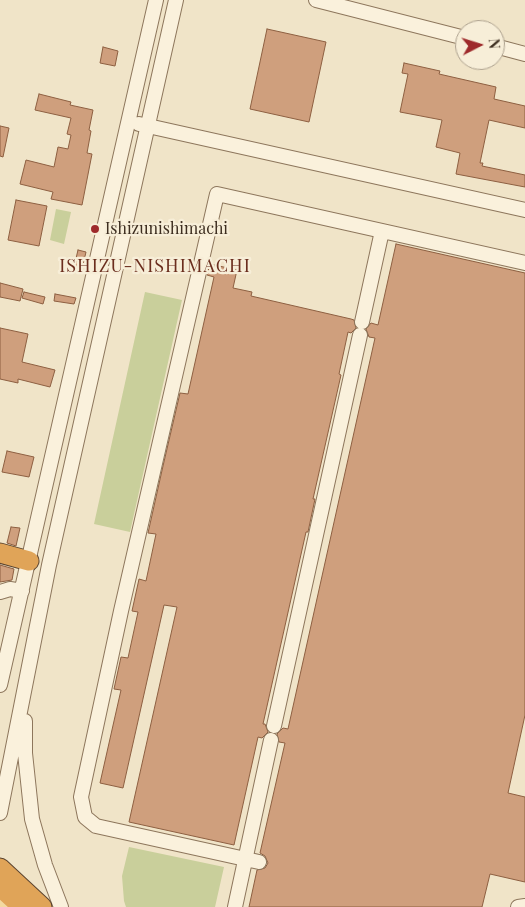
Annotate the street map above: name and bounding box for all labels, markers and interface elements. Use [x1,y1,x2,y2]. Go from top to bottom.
north arrow [455,20,505,70]
text: N [485,38,504,50]
place label: Ishizunishimachi [105,219,228,239]
marker: Ishizunishimachi [89,223,101,235]
district label: ISHIZU-NISHIMACHI [57,255,253,277]

